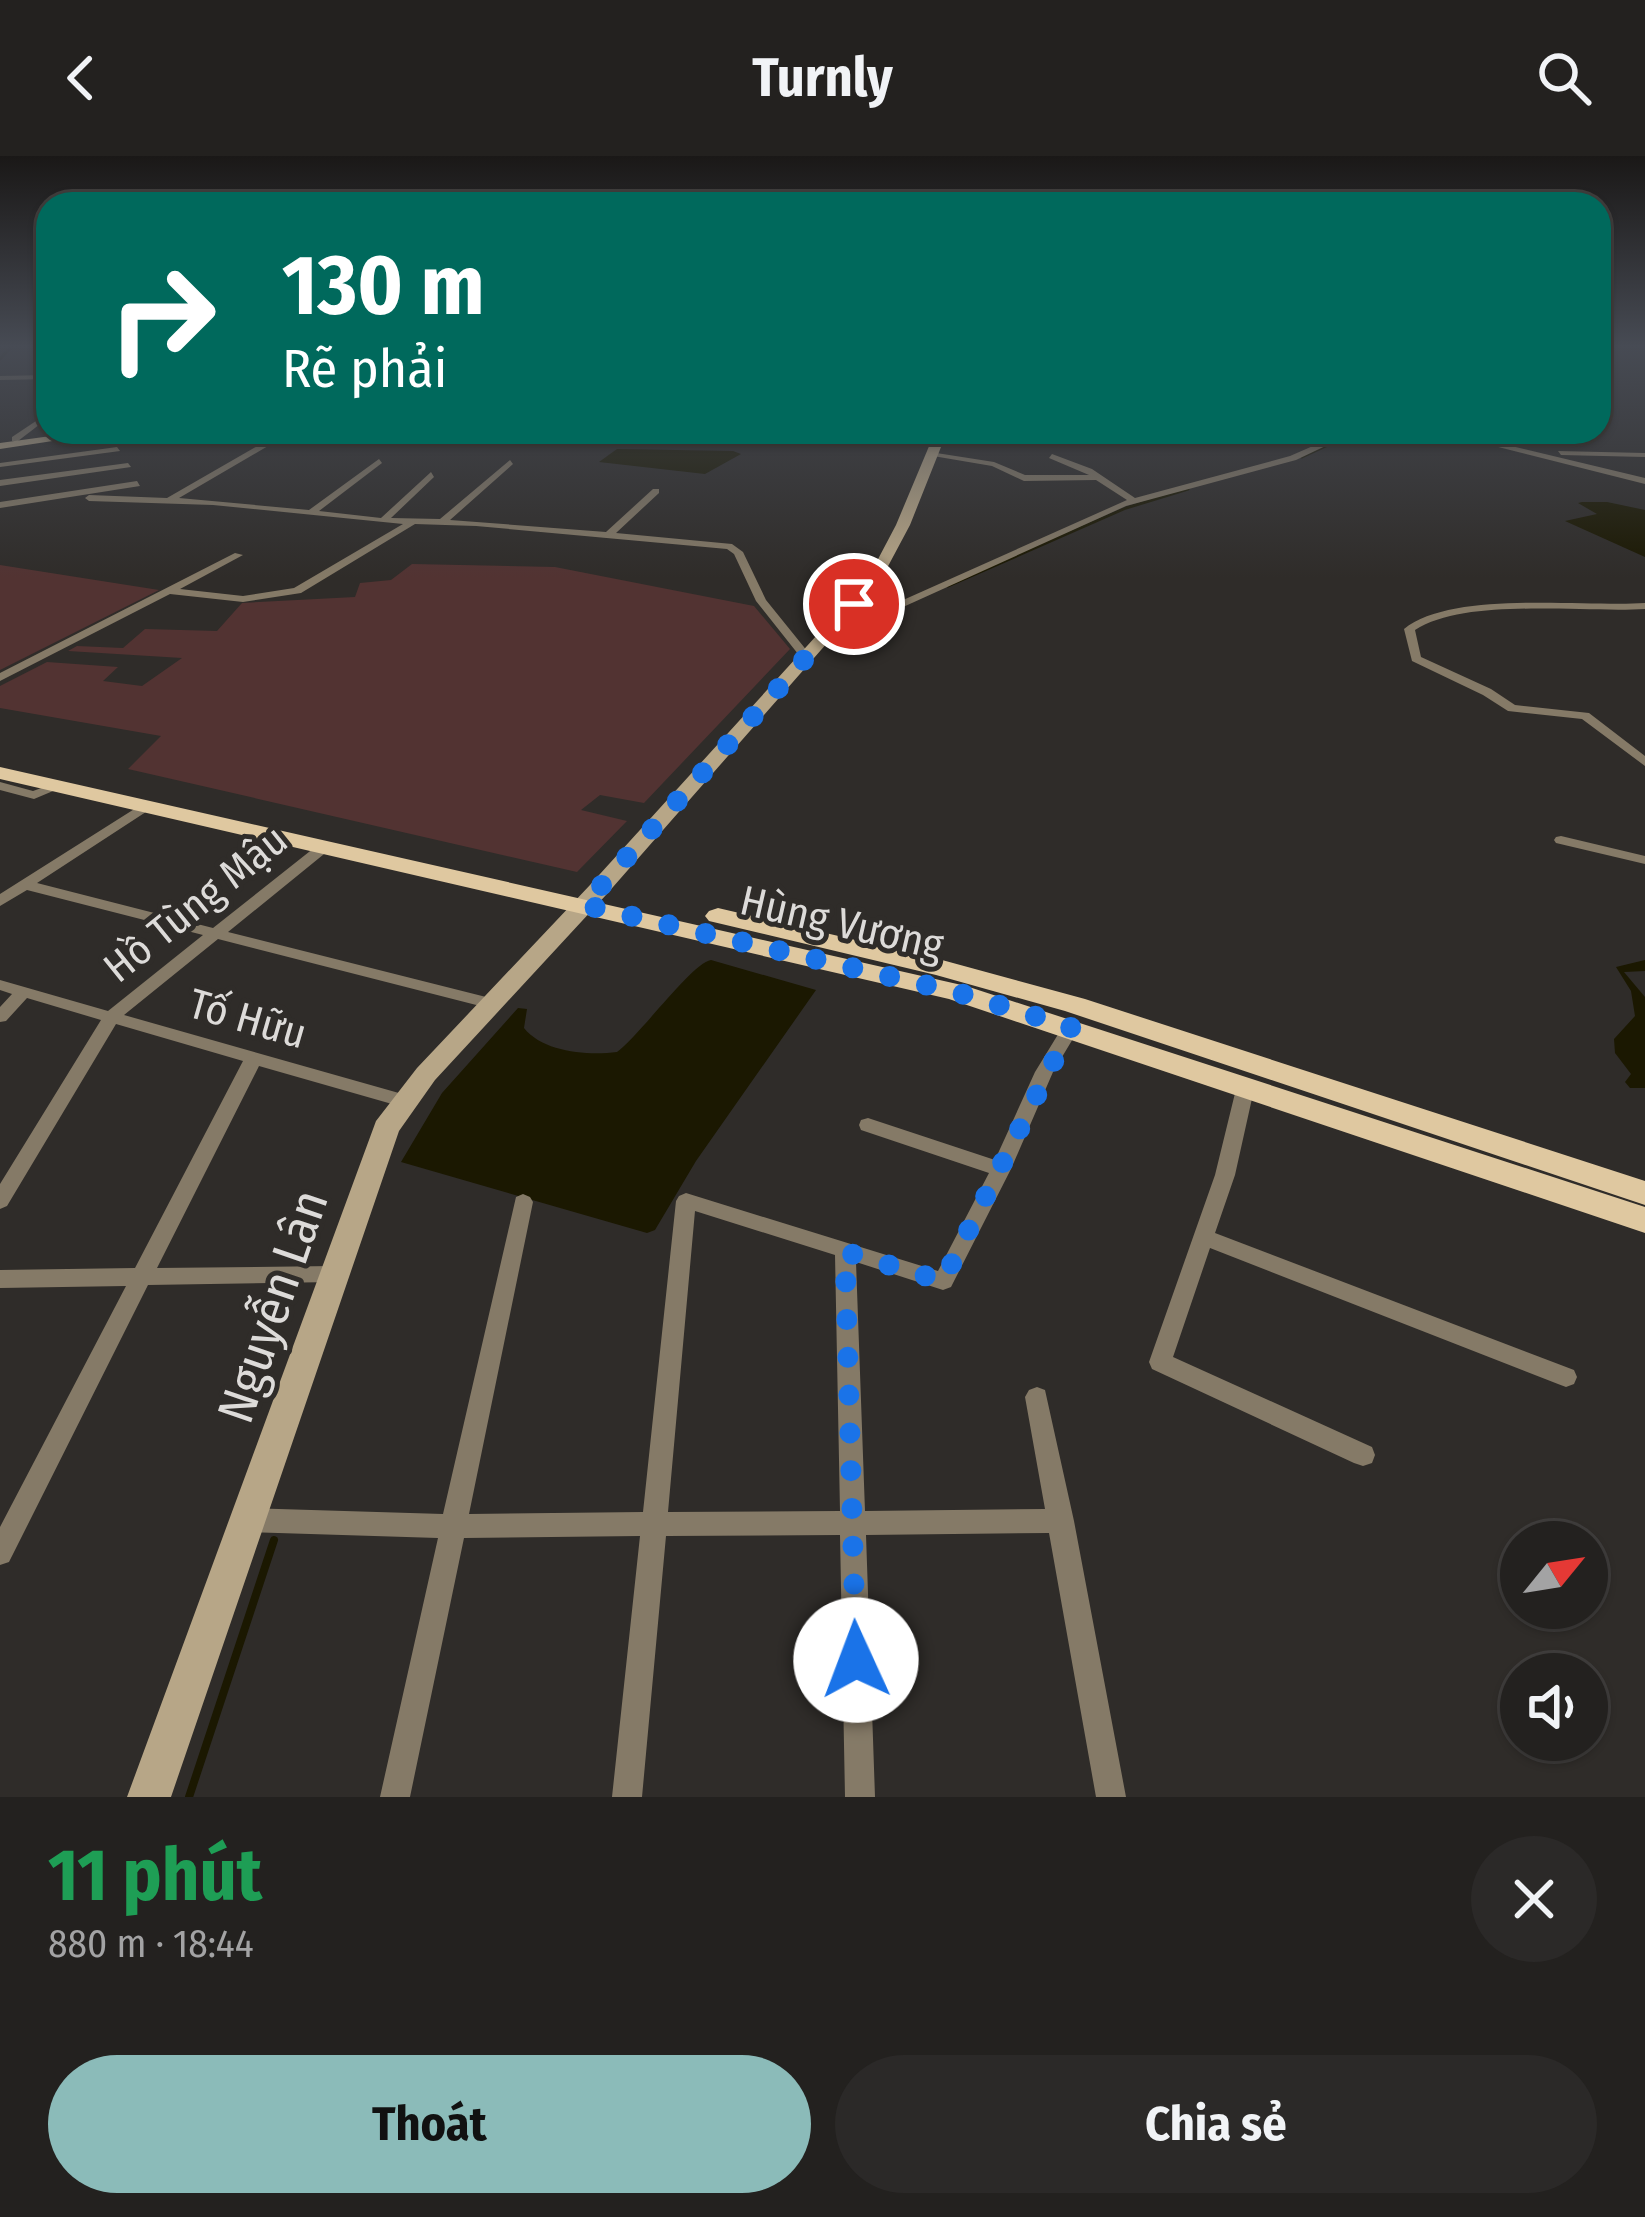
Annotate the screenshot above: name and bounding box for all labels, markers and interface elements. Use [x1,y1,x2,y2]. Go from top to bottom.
icon: back [48,45,114,111]
icon: search [1531,45,1597,111]
text: Turnly [752,46,893,110]
text: 130 m [282,235,485,336]
icon: right [84,240,240,396]
text: Rẽ phải [282,337,447,401]
pin [803,553,905,655]
icon: arrive [821,571,887,637]
street label: Hồ Tùng Mậu [94,815,297,993]
street label: Hùng Vương [735,875,948,971]
street label: Tố Hữu [183,978,312,1059]
street label: Nguyễn Lân [204,1182,342,1431]
north arrow [1500,1521,1608,1629]
map controls [1500,1521,1608,1761]
position arrow [793,1597,919,1723]
button: sound [1500,1653,1608,1761]
text: 11 phút [48,1833,262,1919]
button: close [1471,1836,1597,1962]
text: 880 m · 18:44 [48,1921,254,1967]
button: Thoát [48,2055,811,2193]
button: Chia sẻ [835,2055,1597,2193]

